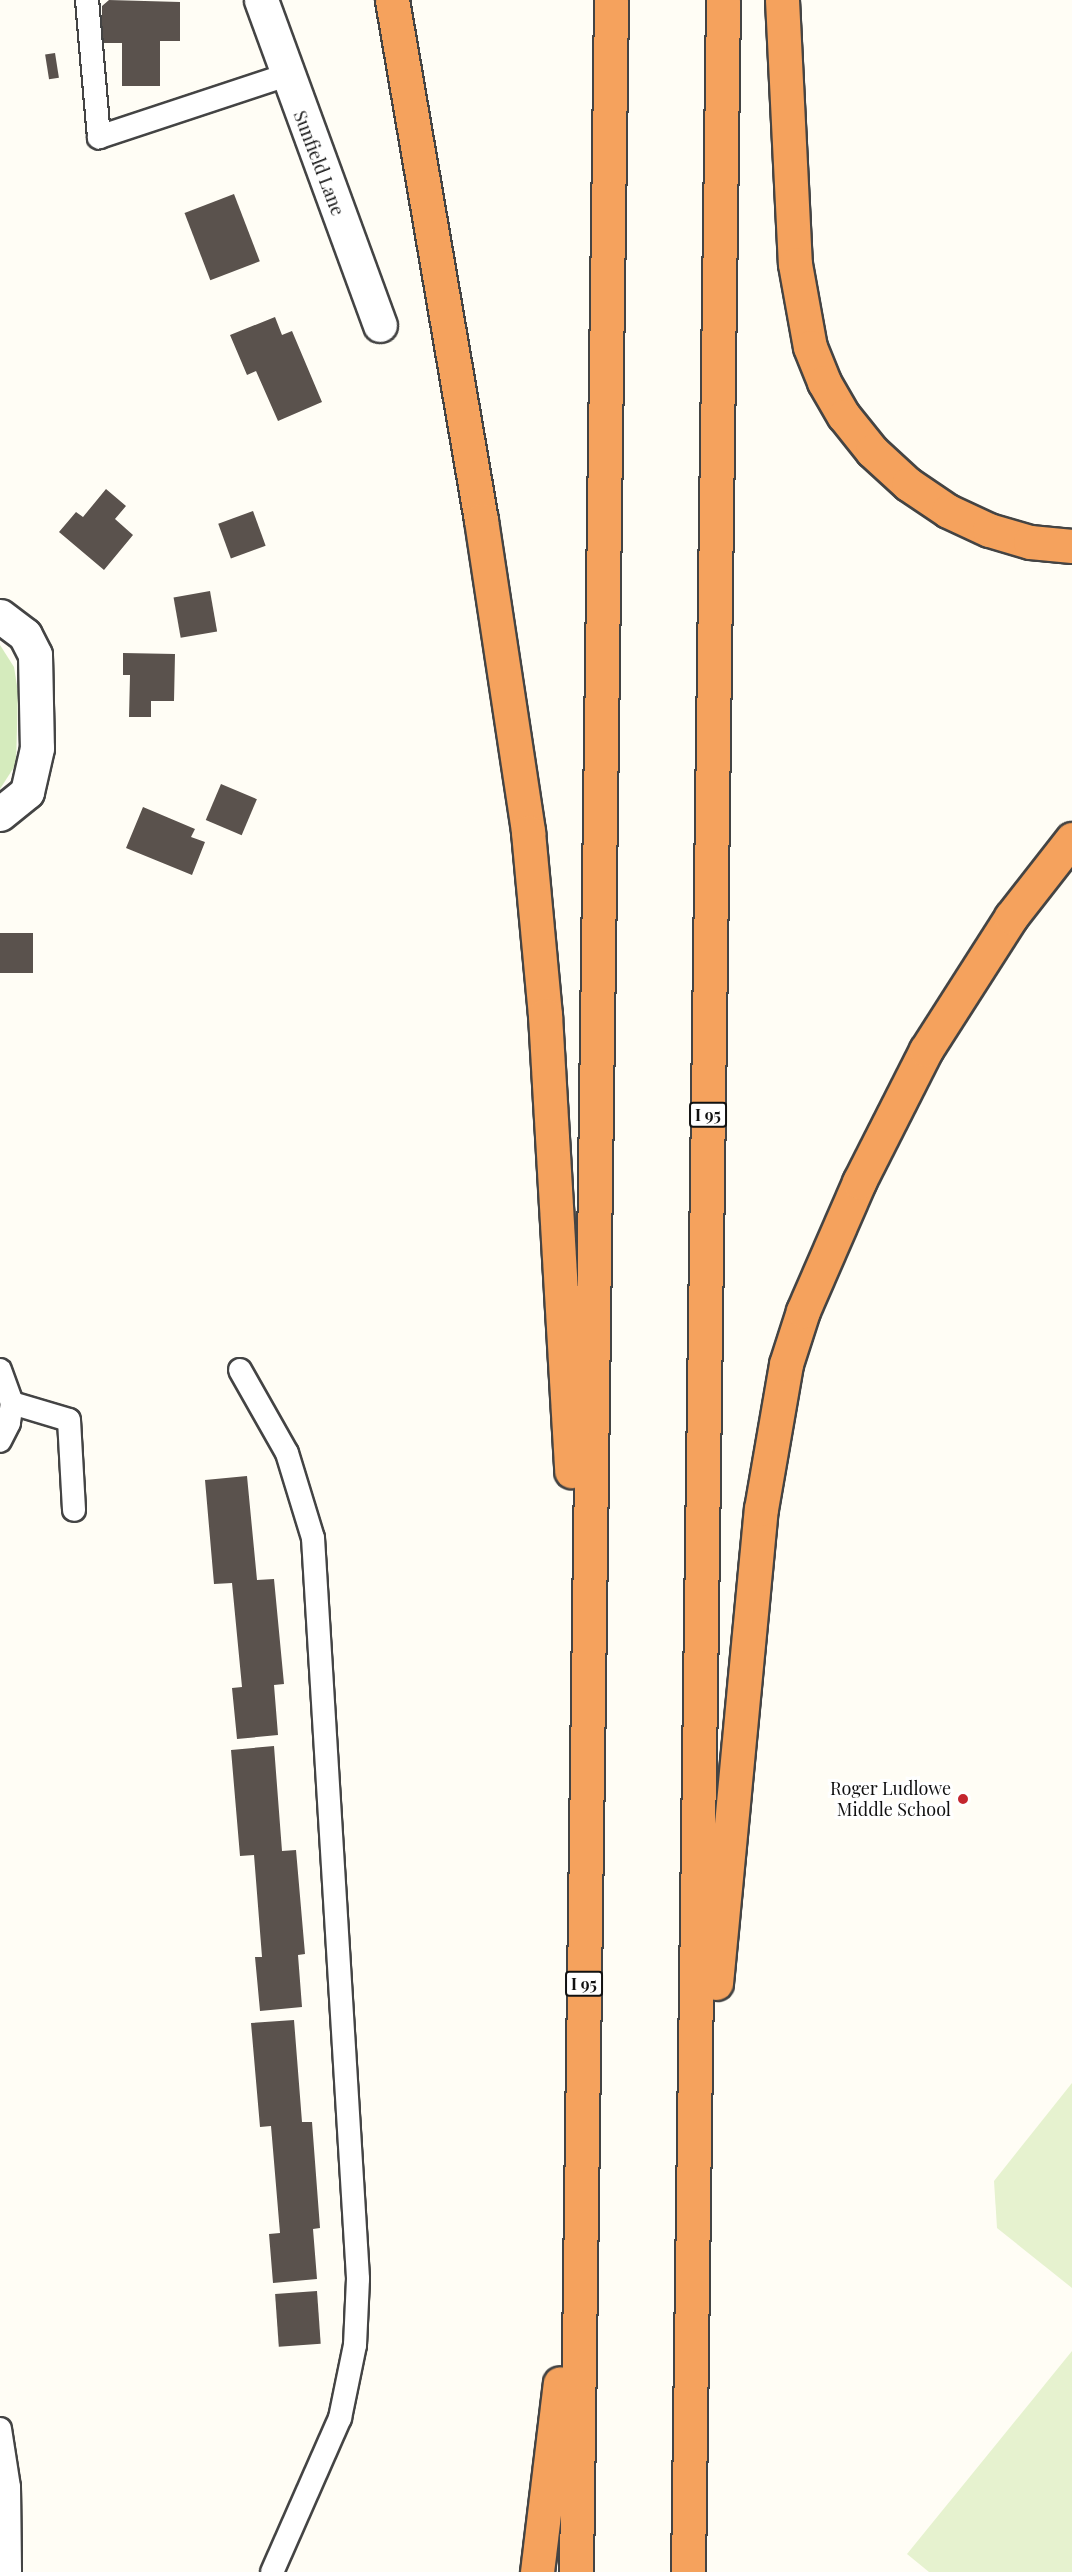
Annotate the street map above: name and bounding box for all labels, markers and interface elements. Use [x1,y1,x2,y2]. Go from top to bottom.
street label: Sunfield Lane [289,108,349,218]
road number: I 95 [688,1102,728,1128]
place label: Roger Ludlowe Middle School [830,1778,951,1820]
marker: Roger Ludlowe Middle School [956,1792,970,1806]
road number: I 95 [564,1971,604,1997]

